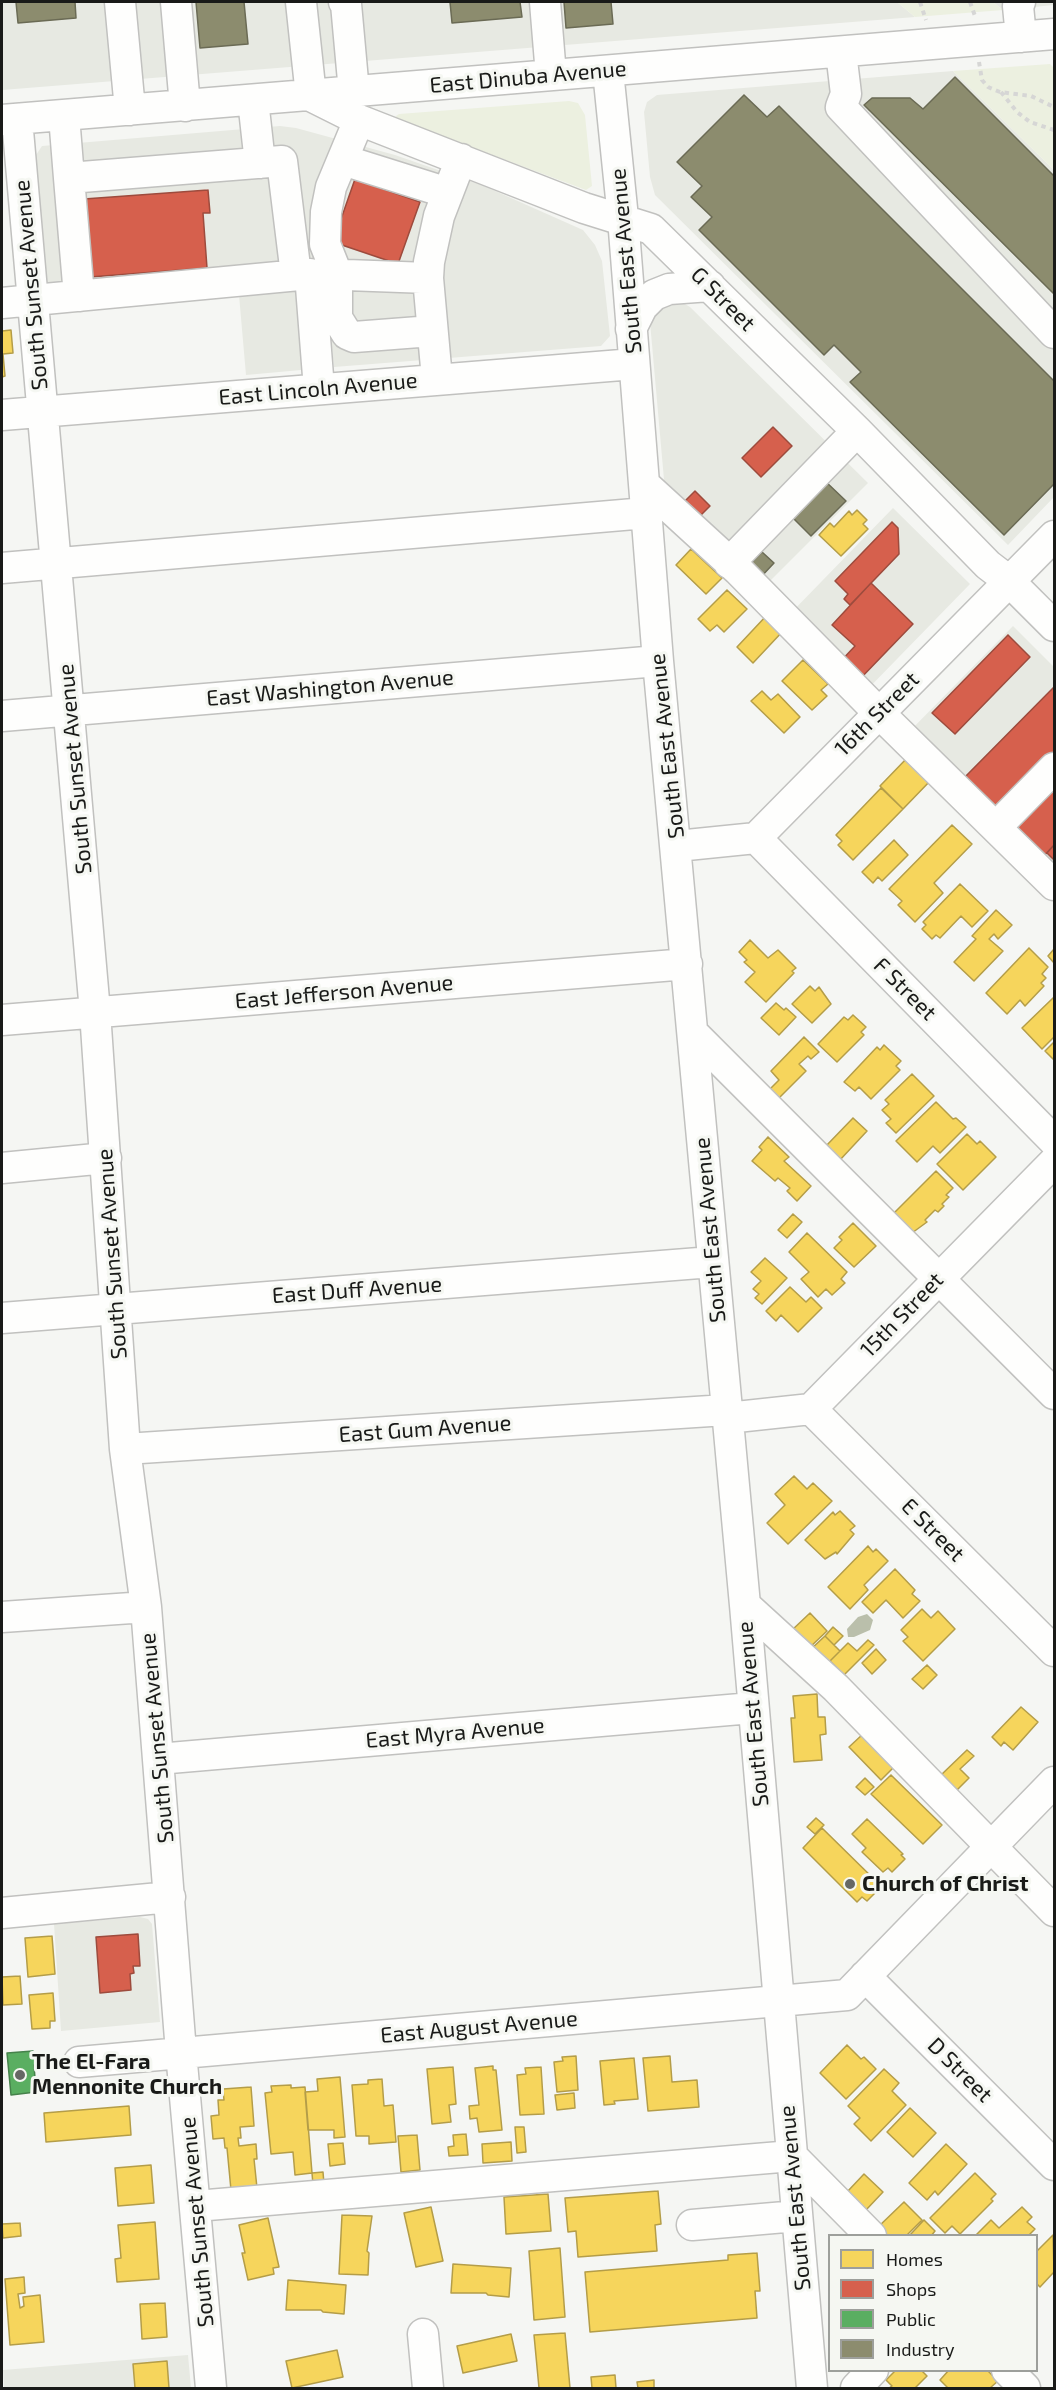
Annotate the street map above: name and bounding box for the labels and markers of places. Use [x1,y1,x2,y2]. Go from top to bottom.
place label: Church of Christ [862,1871,1028,1897]
marker: Church of Christ [843,1877,857,1891]
place label: The El-Fara Mennonite Church [32,2049,222,2100]
marker: The El-Fara Mennonite Church [13,2068,27,2082]

